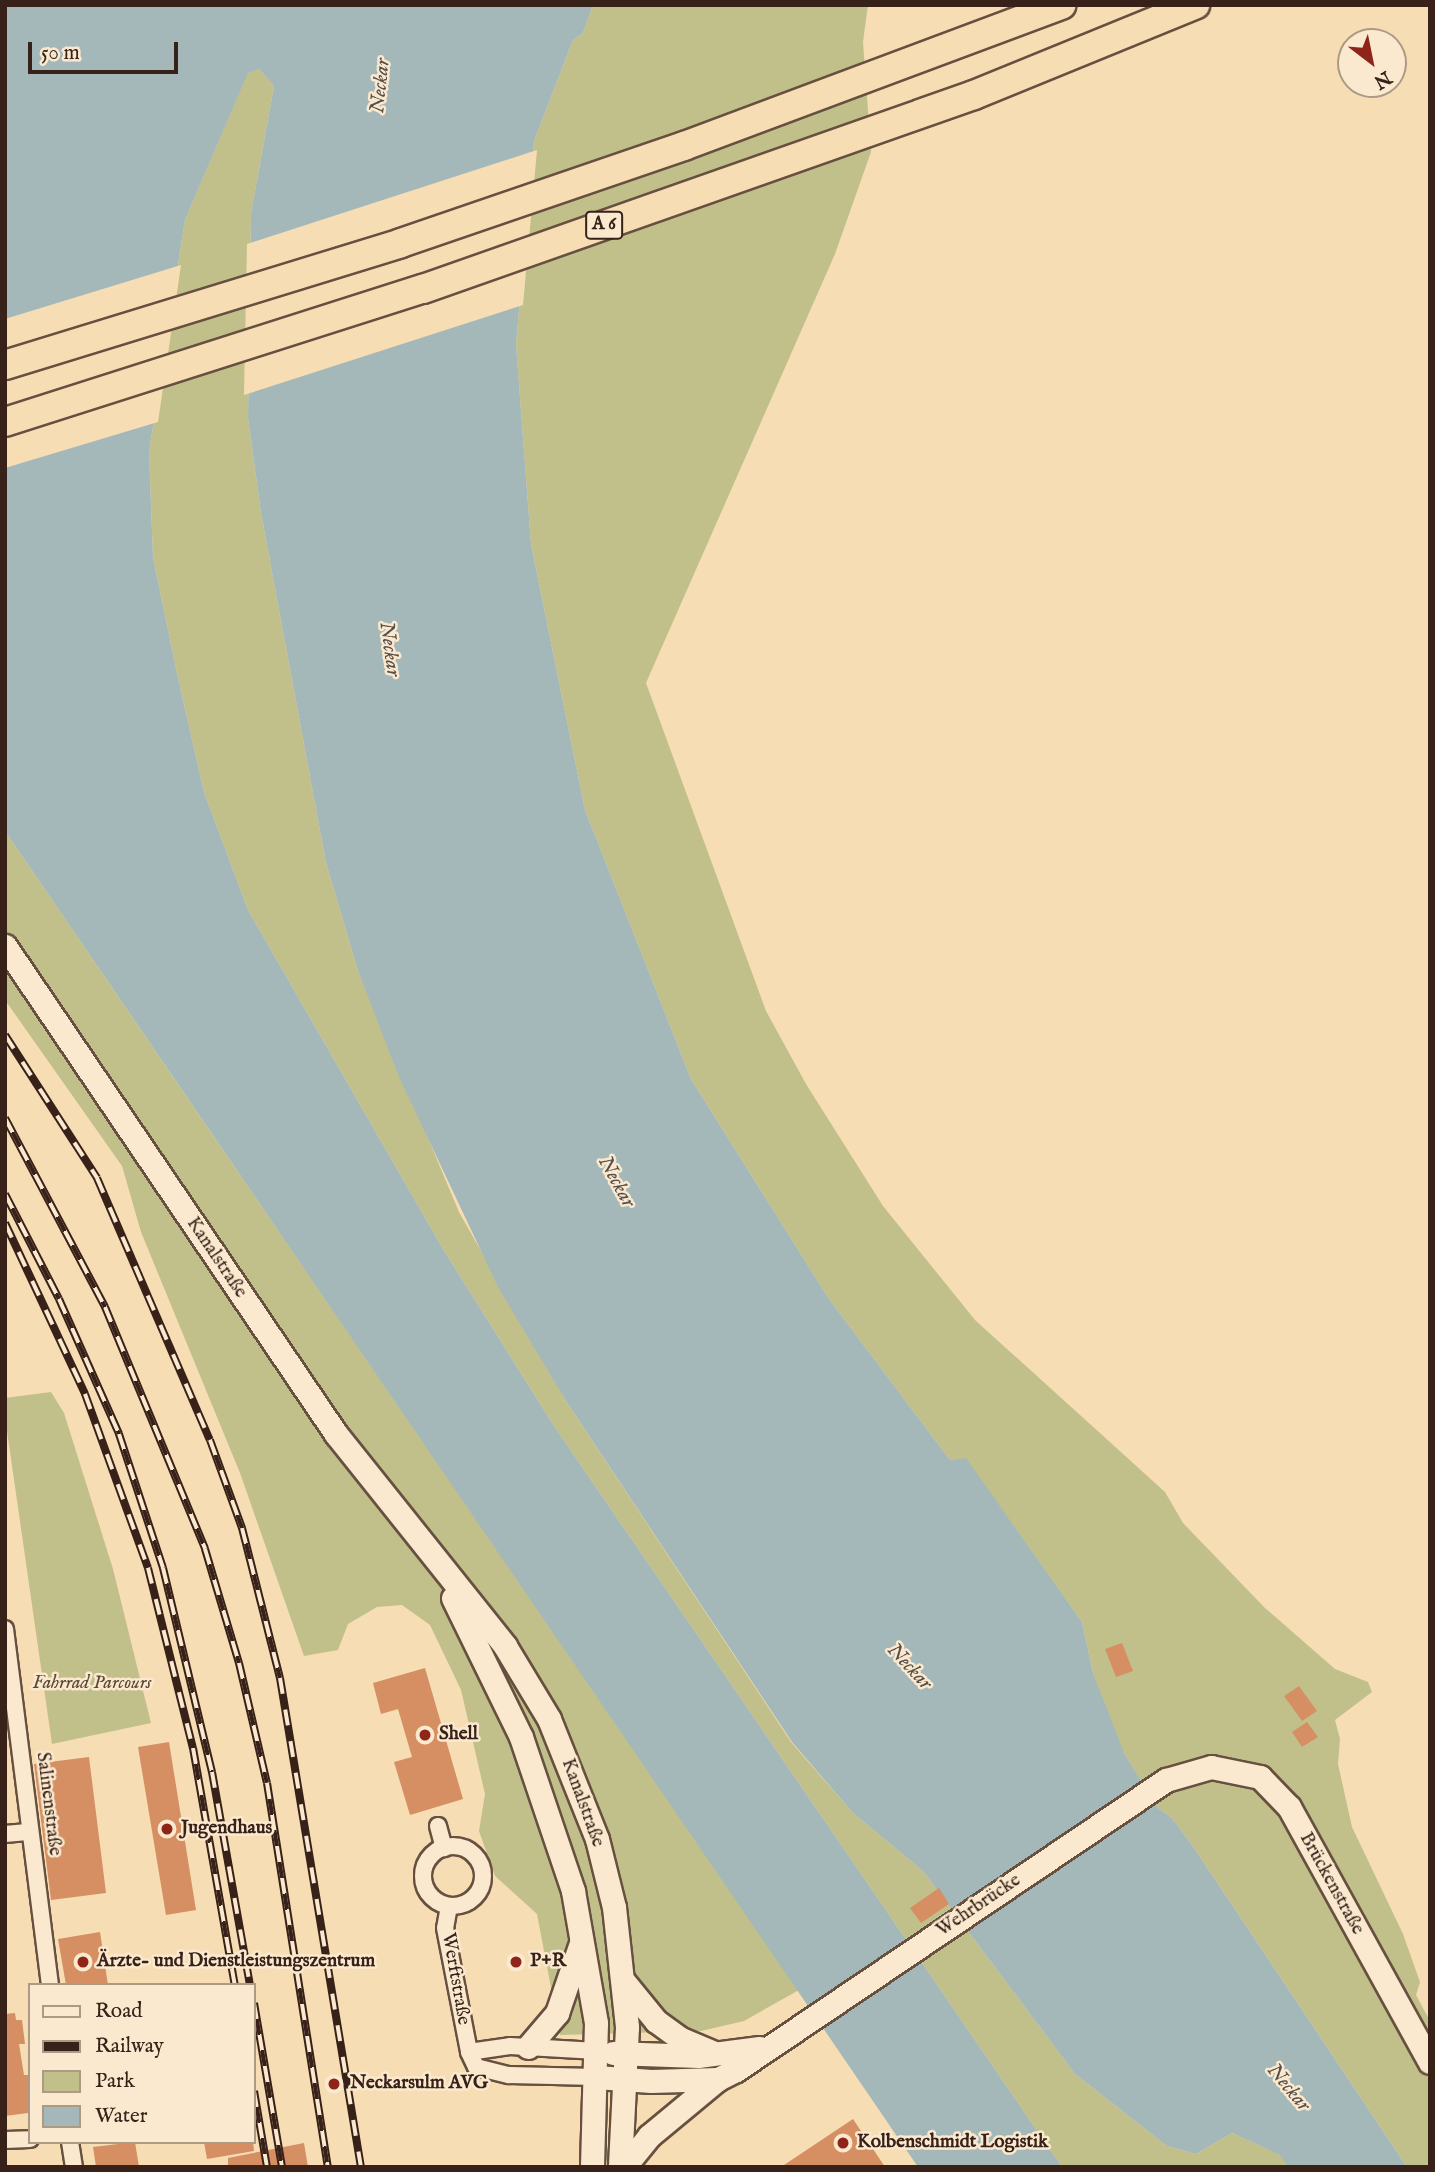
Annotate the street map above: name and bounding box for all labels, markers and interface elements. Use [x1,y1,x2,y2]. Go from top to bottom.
scale bar [32,28,182,72]
north arrow [1337,28,1407,98]
text: 50 m [41,40,80,67]
water label: Neckar [366,57,396,115]
text: N [1369,65,1395,94]
road number: A 6 [585,210,623,240]
water label: Neckar [373,620,405,678]
water label: Neckar [592,1152,640,1212]
street label: Kanalstraße [181,1213,251,1303]
water label: Neckar [881,1638,937,1696]
park label: Fahrrad Parcours [32,1673,152,1695]
place label: Shell [439,1724,478,1746]
marker: Shell [417,1727,433,1743]
street label: Salinenstraße [30,1751,66,1857]
street label: Kanalstraße [555,1756,609,1850]
place label: Jugendhaus [181,1818,272,1840]
marker: Jugendhaus [159,1821,175,1837]
street label: Brückenstraße [1294,1829,1368,1939]
street label: Wehrbrücke [932,1869,1026,1943]
street label: Werftstraße [436,1931,474,2027]
place label: Ärzte- und Dienstleistungszentrum [97,1951,375,1973]
place label: P+R [530,1951,566,1973]
marker: Ärzte- und Dienstleistungszentrum [75,1954,91,1970]
marker: P+R [508,1954,524,1970]
legend [28,1983,256,2144]
text: Road [95,1998,142,2025]
text: Railway [95,2033,164,2060]
water label: Neckar [1261,2059,1315,2117]
text: Park [95,2068,135,2095]
place label: Neckarsulm AVG [350,2073,488,2095]
marker: Neckarsulm AVG [324,2074,344,2094]
text: Water [95,2103,147,2130]
place label: Kolbenschmidt Logistik [857,2132,1048,2154]
marker: Kolbenschmidt Logistik [835,2135,851,2151]

